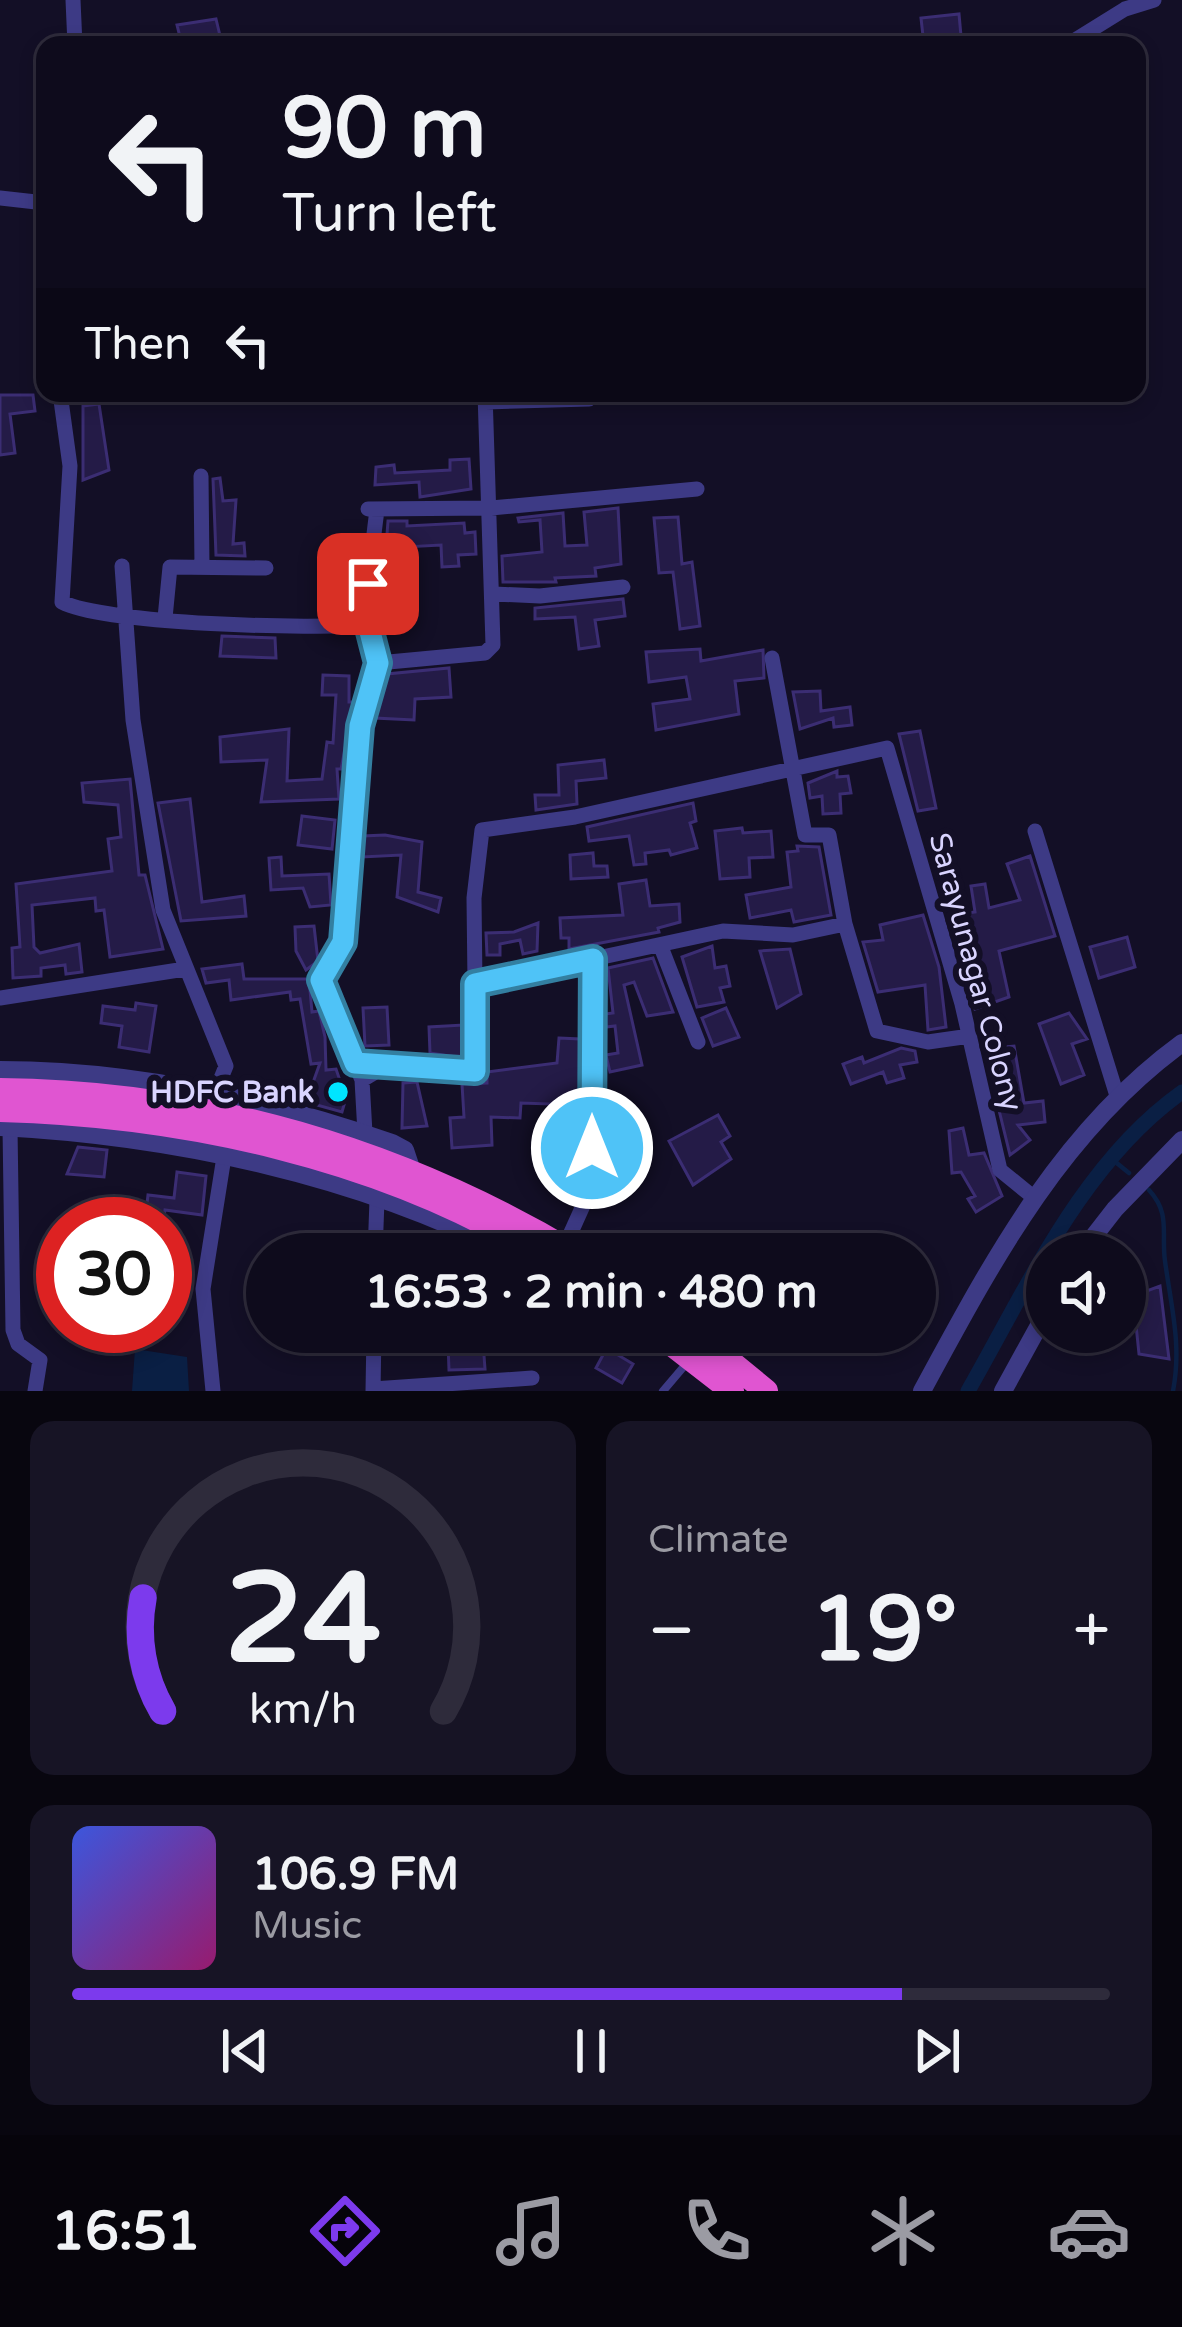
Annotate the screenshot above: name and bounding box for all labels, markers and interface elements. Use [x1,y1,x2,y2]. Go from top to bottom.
text: 90 m [282,79,486,180]
icon: left [84,84,240,240]
text: Turn left [282,181,497,246]
icon: left [215,312,281,378]
text: Then [84,318,191,372]
pin [317,533,419,635]
icon: arrive [335,551,401,617]
street label: Sarayunagar Colony [921,829,1030,1115]
place label: HDFC Bank [150,1074,314,1111]
marker: HDFC Bank [325,1079,351,1105]
position arrow [529,1085,655,1211]
speed limit sign: 30 [36,1197,192,1353]
map controls [1026,1233,1146,1353]
button: sound [1026,1233,1146,1353]
text: 16:53 · 2 min · 480 m [365,1266,817,1320]
text: Climate [648,1516,788,1563]
text: 24 [225,1545,381,1696]
text: 19° [810,1576,957,1685]
text: − [648,1591,695,1671]
text: + [1073,1591,1110,1671]
text: km/h [249,1684,357,1735]
text: 106.9 FM [252,1848,459,1902]
text: Music [252,1902,362,1949]
icon: previous [212,2018,278,2084]
icon: pause [558,2018,624,2084]
icon: next [904,2018,970,2084]
icon: directions [303,2189,387,2273]
icon: music [489,2189,573,2273]
icon: phone [675,2189,759,2273]
icon: climate [861,2189,945,2273]
icon: car [1047,2189,1131,2273]
text: 16:51 [51,2199,201,2264]

